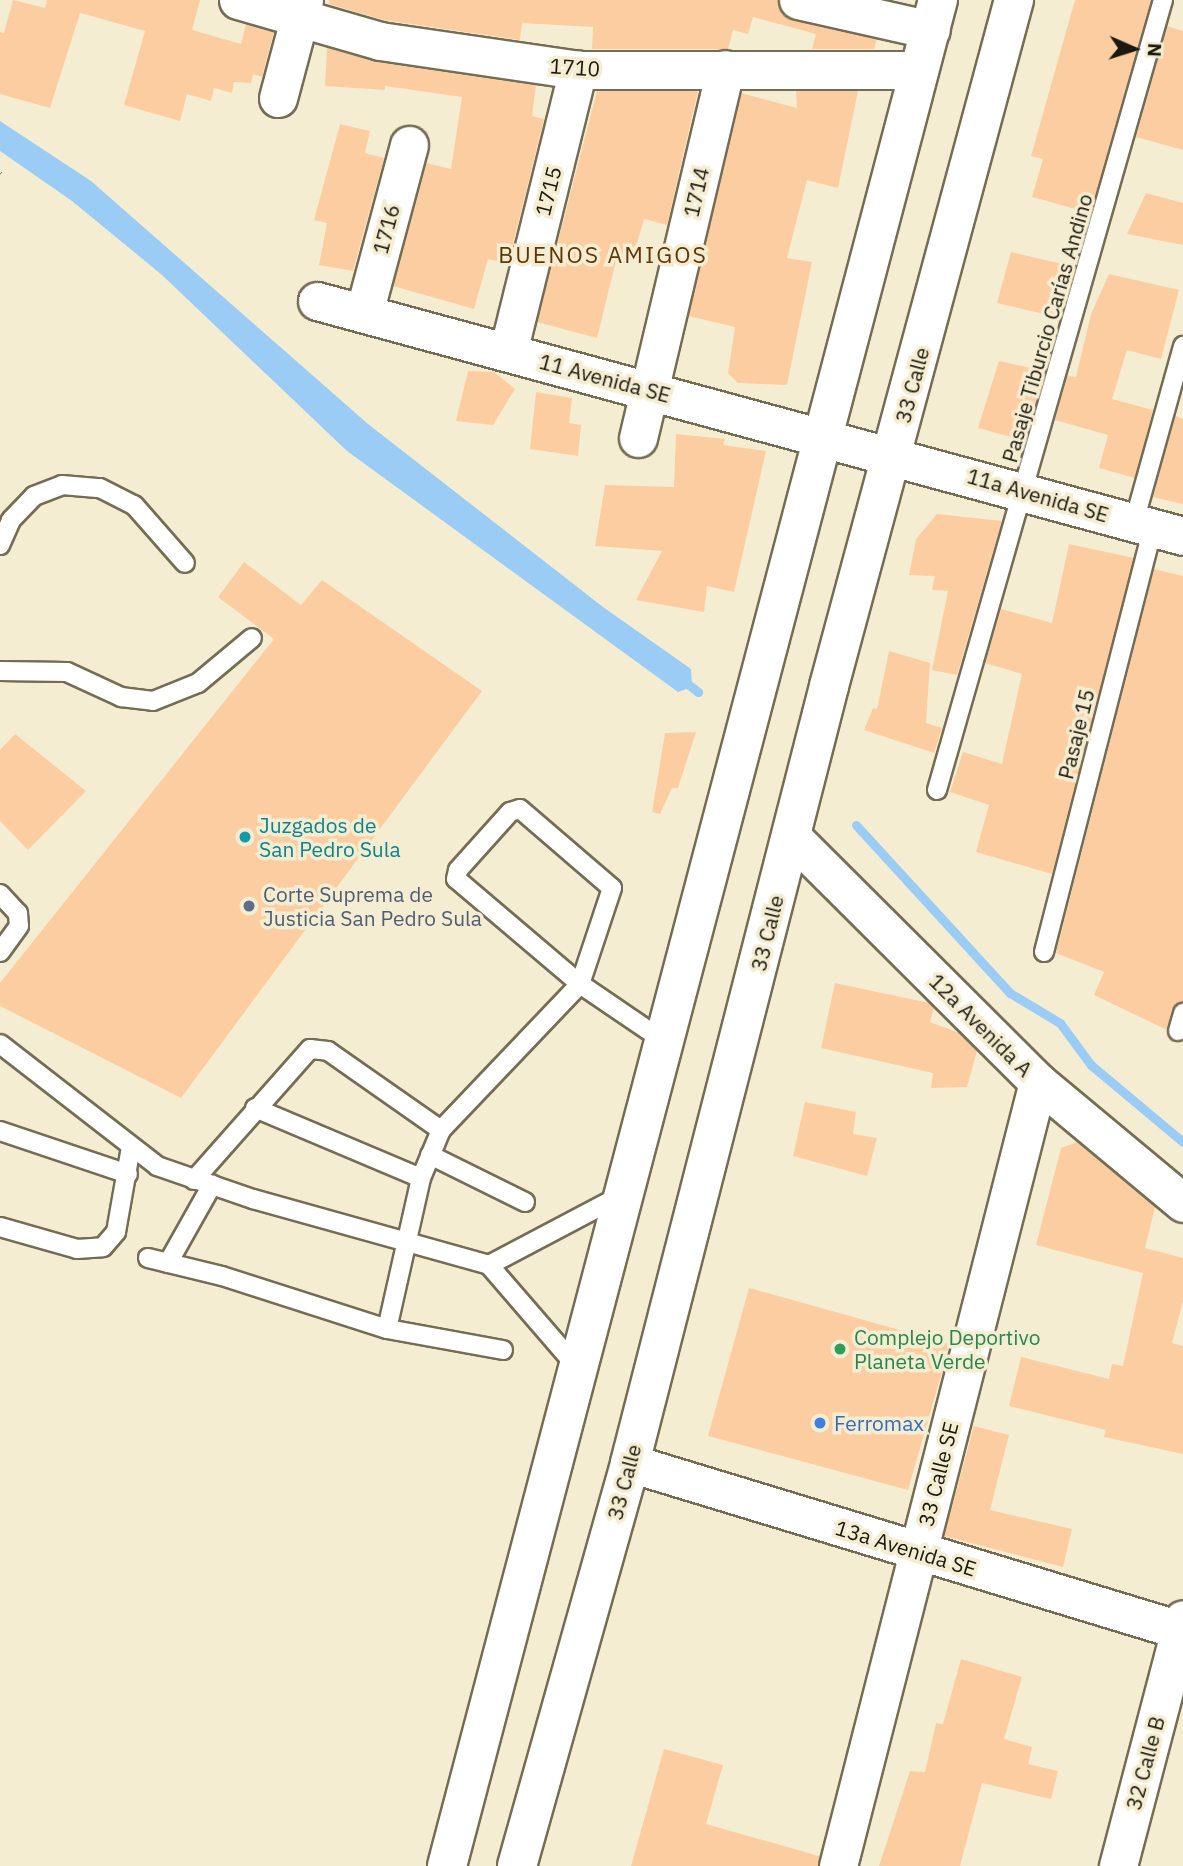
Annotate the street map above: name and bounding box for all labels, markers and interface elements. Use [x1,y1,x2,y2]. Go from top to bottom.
north arrow [1099,14,1169,84]
text: N [1143,43,1167,58]
street label: 1710 [549,53,601,81]
street label: 1715 [530,164,566,218]
street label: 1714 [678,165,714,219]
street label: Pasaje Tiburcio Carías Andino [997,191,1097,465]
street label: 1716 [367,201,405,257]
district label: BUENOS AMIGOS [500,240,706,268]
street label: 33 Calle [890,344,934,426]
street label: 11 Avenida SE [537,348,673,408]
street label: 11a Avenida SE [964,463,1112,527]
street label: Pasaje 15 [1053,686,1099,782]
place label: Juzgados de San Pedro Sula [259,812,401,862]
marker: Juzgados de San Pedro Sula [237,829,253,845]
place label: Corte Suprema de Justicia San Pedro Sula [263,881,482,931]
street label: 33 Calle [745,892,789,974]
marker: Corte Suprema de Justicia San Pedro Sula [241,898,257,914]
street label: 12a Avenida A [924,968,1038,1082]
place label: Complejo Deportivo Planeta Verde [854,1324,1040,1374]
marker: Complejo Deportivo Planeta Verde [832,1341,848,1357]
place label: Ferromax [834,1410,924,1436]
marker: Ferromax [812,1415,828,1431]
street label: 33 Calle SE [913,1419,963,1529]
street label: 33 Calle [602,1441,646,1523]
street label: 13a Avenida SE [832,1515,980,1581]
street label: 32 Calle B [1120,1713,1170,1813]

